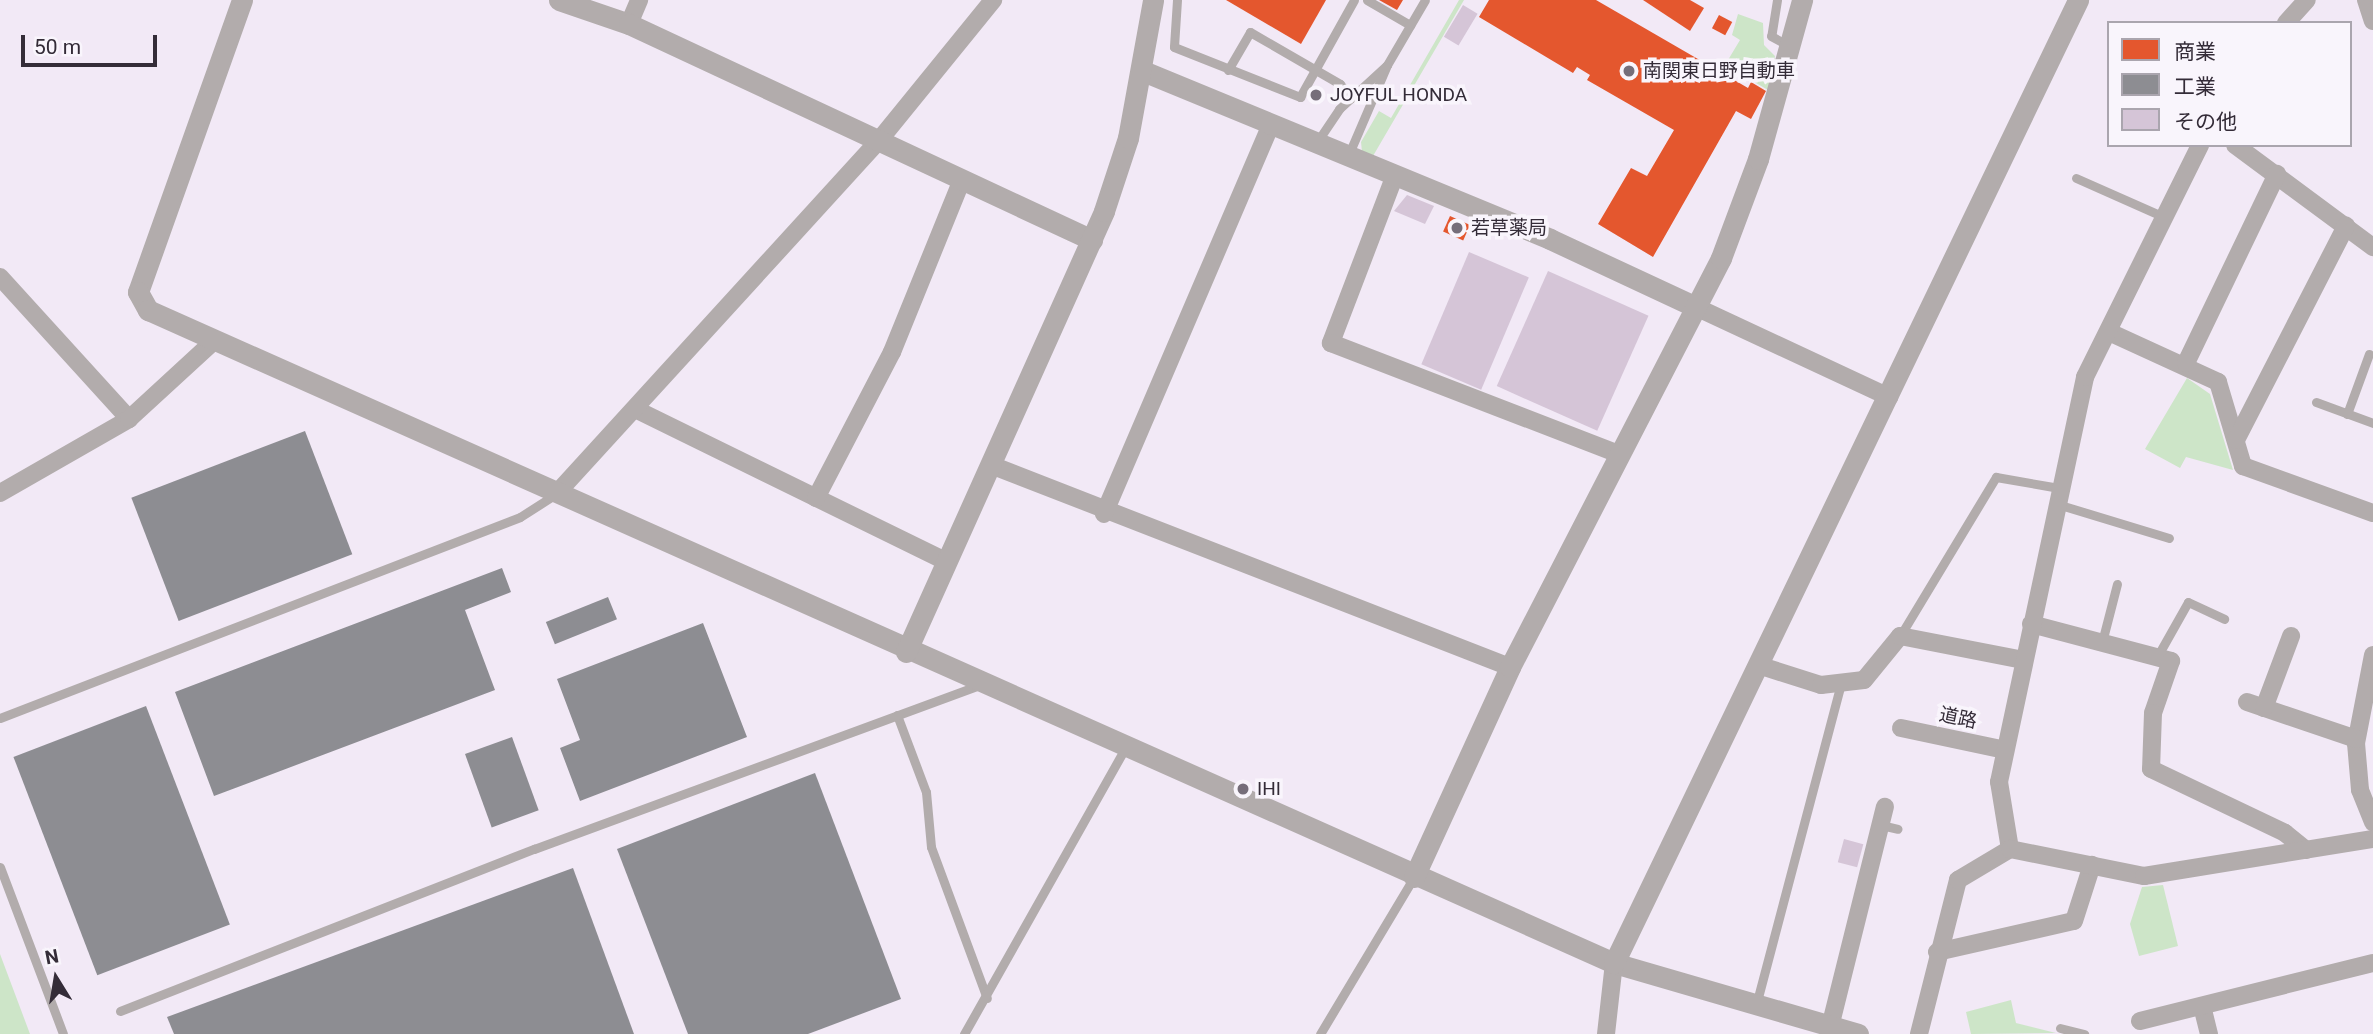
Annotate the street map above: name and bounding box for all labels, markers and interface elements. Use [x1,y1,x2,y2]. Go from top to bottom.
scale bar [24,21,161,65]
legend [2107,21,2352,147]
text: 50 m [34,35,81,59]
text: 商業 [2174,40,2216,64]
place label: 南関東日野自動車 [1643,60,1795,82]
marker: 南関東日野自動車 [1621,63,1637,79]
text: 工業 [2174,75,2216,99]
place label: JOYFUL HONDA [1330,84,1467,106]
marker: JOYFUL HONDA [1308,87,1324,103]
text: その他 [2174,110,2237,134]
place label: 若草薬局 [1471,217,1547,239]
marker: 若草薬局 [1449,220,1465,236]
street label: 道路 [1937,703,1979,733]
place label: IHI [1257,778,1281,800]
marker: IHI [1235,781,1251,797]
north arrow [21,943,91,1013]
text: N [43,944,61,969]

